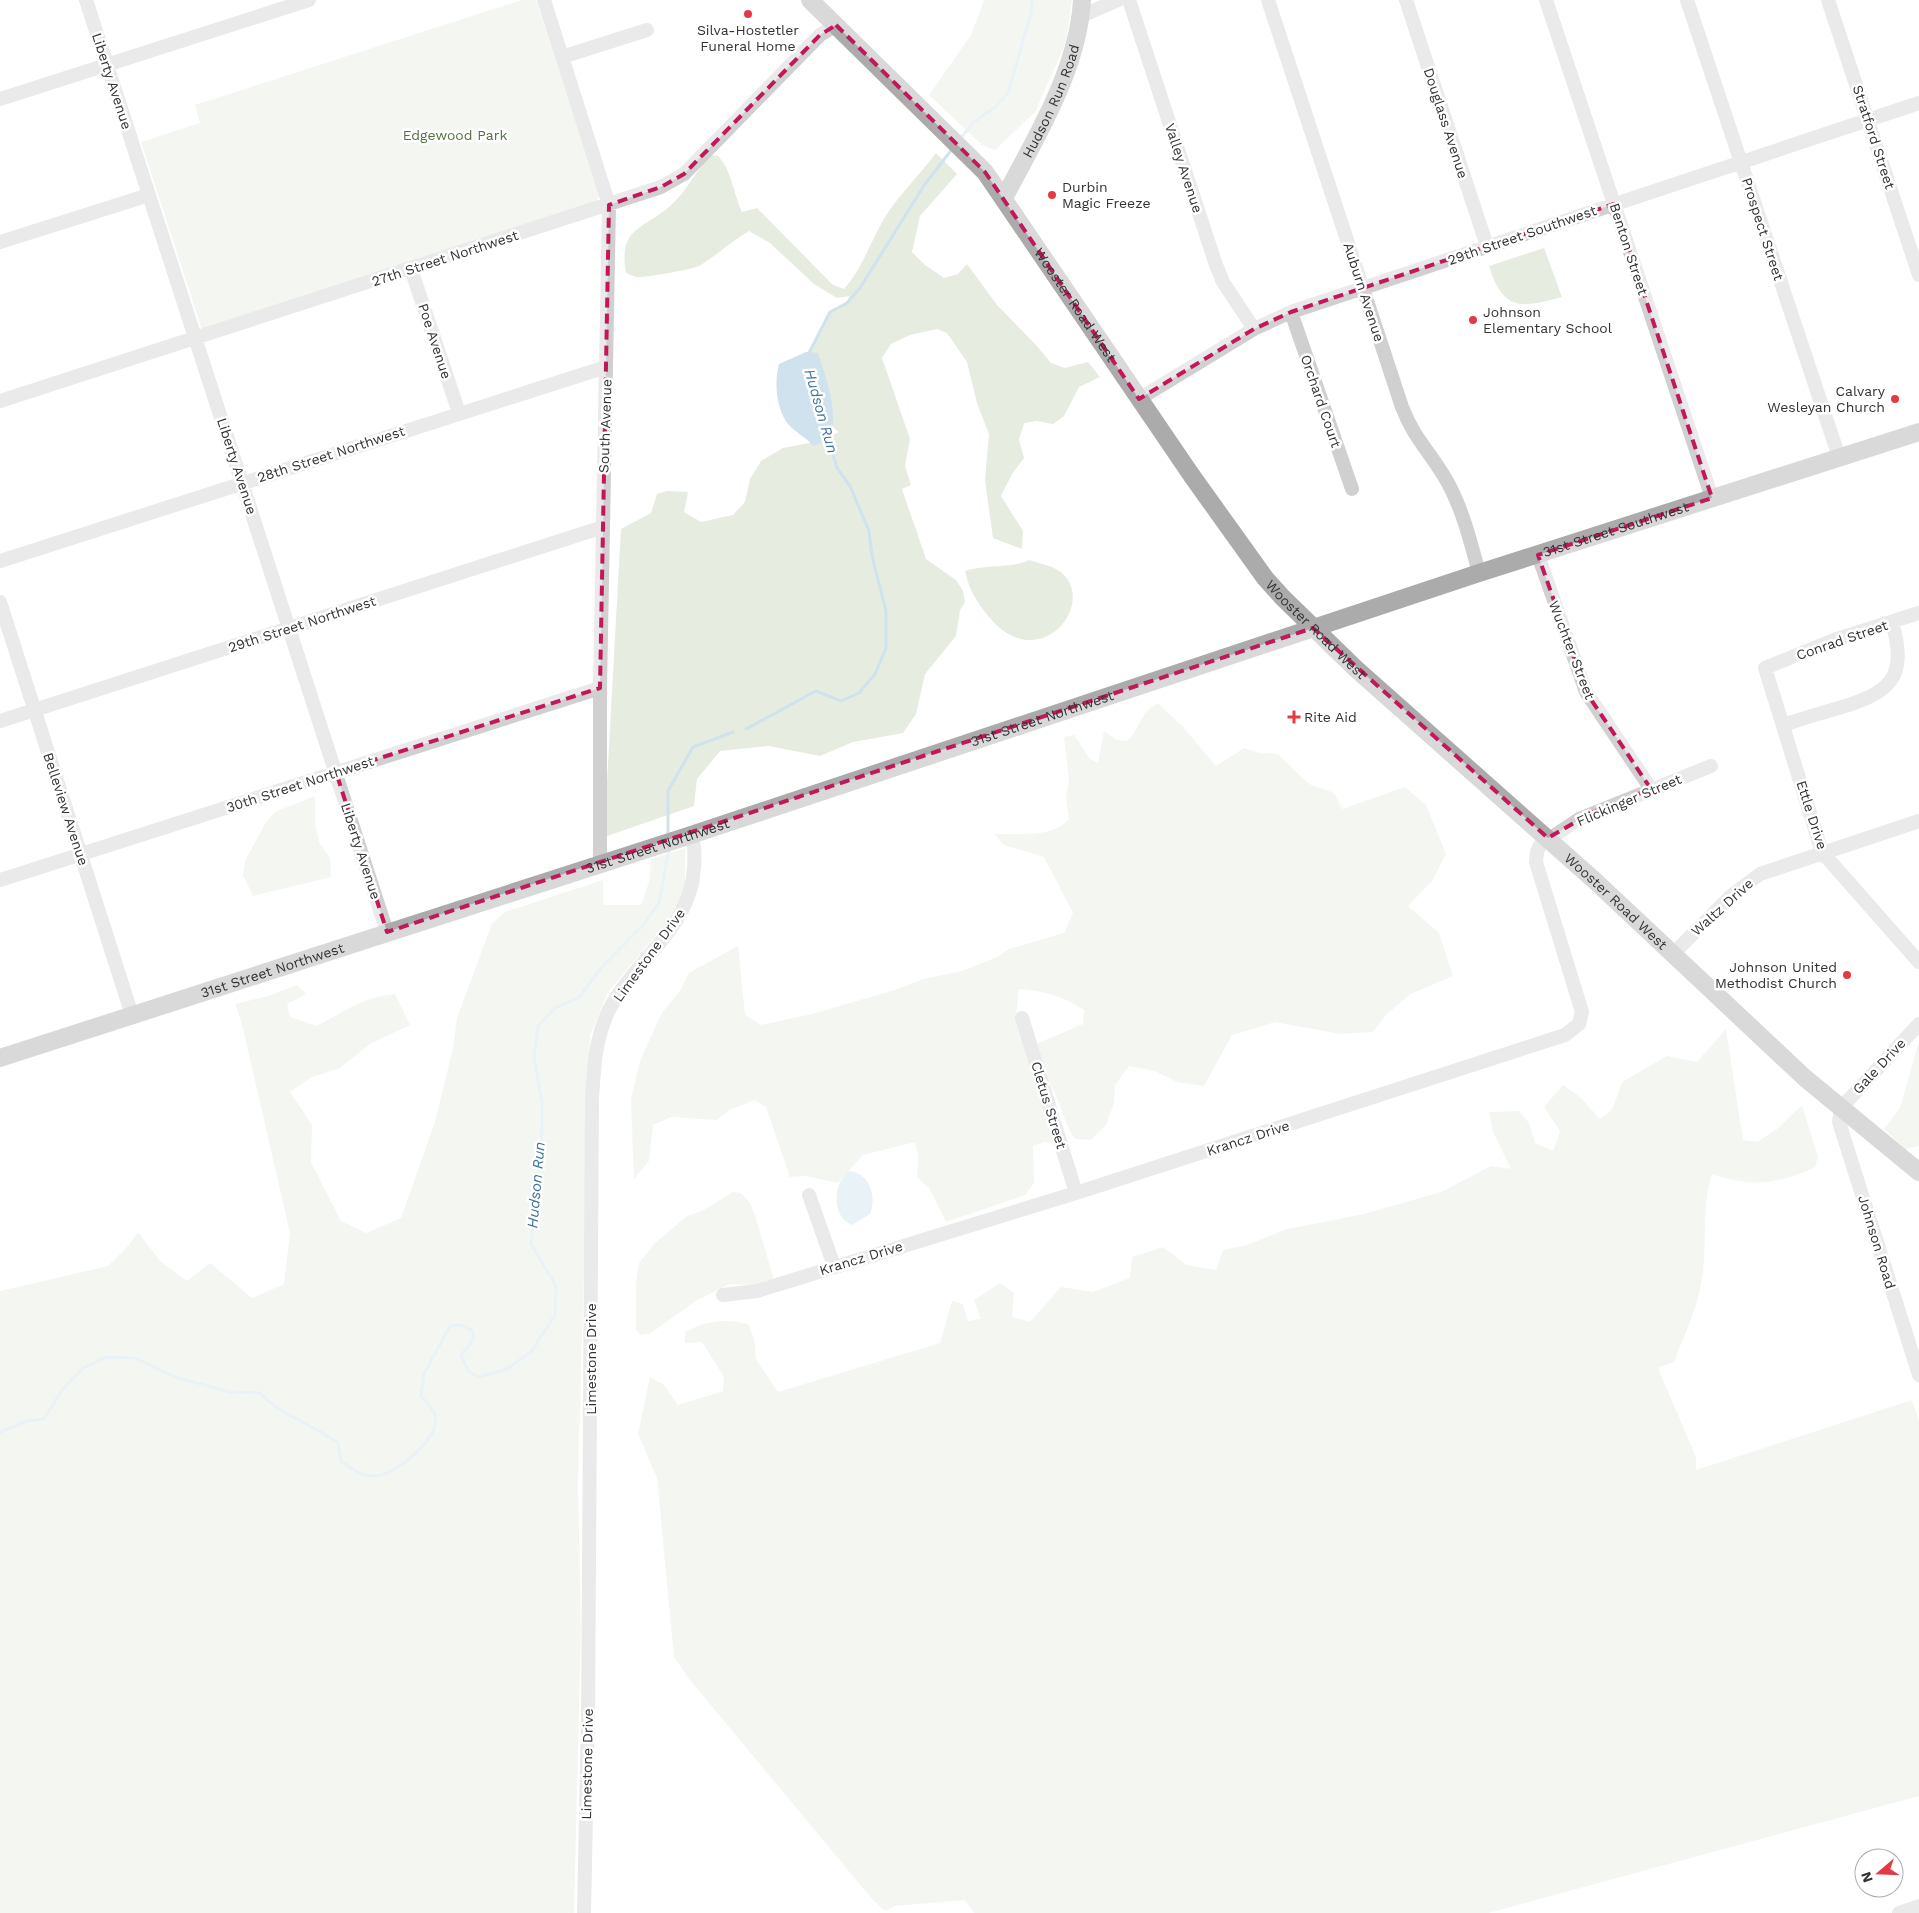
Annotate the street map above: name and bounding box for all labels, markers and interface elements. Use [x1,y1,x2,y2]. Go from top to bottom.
marker: Silva-Hostetler Funeral Home [742,8,754,20]
place label: Silva-Hostetler Funeral Home [697,22,799,54]
street label: Liberty Avenue [89,31,135,131]
street label: Hudson Run Road [1019,43,1082,161]
street label: Douglass Avenue [1421,66,1471,180]
street label: Stratford Street [1850,83,1898,191]
street label: Valley Avenue [1162,121,1206,215]
park label: Edgewood Park [403,127,507,143]
street label: Prospect Street [1739,176,1787,283]
place label: Durbin Magic Freeze [1062,179,1151,211]
marker: Durbin Magic Freeze [1046,189,1058,201]
street label: Benton Street [1607,201,1651,297]
street label: 29th Street Southwest [1446,202,1599,268]
street label: 27th Street Northwest [370,227,520,289]
street label: Auburn Avenue [1340,240,1388,344]
street label: Wooster Road West [1031,245,1120,365]
street label: Poe Avenue [415,301,455,381]
place label: Johnson Elementary School [1483,304,1613,336]
marker: Johnson Elementary School [1467,314,1479,326]
street label: Orchard Court [1298,352,1344,450]
water label: Hudson Run [800,367,842,455]
street label: South Avenue [595,379,615,473]
place label: Calvary Wesleyan Church [1767,383,1886,415]
marker: Calvary Wesleyan Church [1889,393,1901,405]
street label: Liberty Avenue [214,416,260,516]
street label: 28th Street Northwest [255,423,407,485]
street label: 31st Street Southwest [1541,498,1691,560]
street label: Wooster Road West [1263,577,1370,682]
street label: 29th Street Northwest [226,593,378,655]
street label: Wuchter Street [1546,598,1598,702]
street label: Conrad Street [1794,617,1890,663]
street label: 31st Street Northwest [968,687,1116,750]
place label: Rite Aid [1304,709,1357,725]
marker: Rite Aid [1288,711,1300,723]
street label: Belleview Avenue [40,751,92,867]
street label: 30th Street Northwest [224,753,376,815]
street label: Flickinger Street [1574,771,1684,829]
street label: Ettle Drive [1793,779,1831,851]
street label: Liberty Avenue [338,801,384,901]
street label: 31st Street Northwest [584,815,731,876]
street label: Wooster Road West [1561,850,1671,953]
street label: Waltz Drive [1688,875,1756,939]
street label: Limestone Drive [610,905,688,1005]
street label: 31st Street Northwest [198,940,346,1001]
place label: Johnson United Methodist Church [1715,959,1837,991]
marker: Johnson United Methodist Church [1841,969,1853,981]
street label: Gale Drive [1849,1035,1909,1097]
street label: Cletus Street [1028,1059,1070,1151]
street label: Krancz Drive [1205,1117,1291,1159]
water label: Hudson Run [523,1141,549,1229]
street label: Johnson Road [1855,1193,1899,1291]
street label: Krancz Drive [817,1238,905,1278]
street label: Limestone Drive [583,1303,599,1415]
street label: Limestone Drive [578,1708,596,1820]
north arrow [1854,1848,1904,1898]
text: N [1857,1870,1876,1885]

